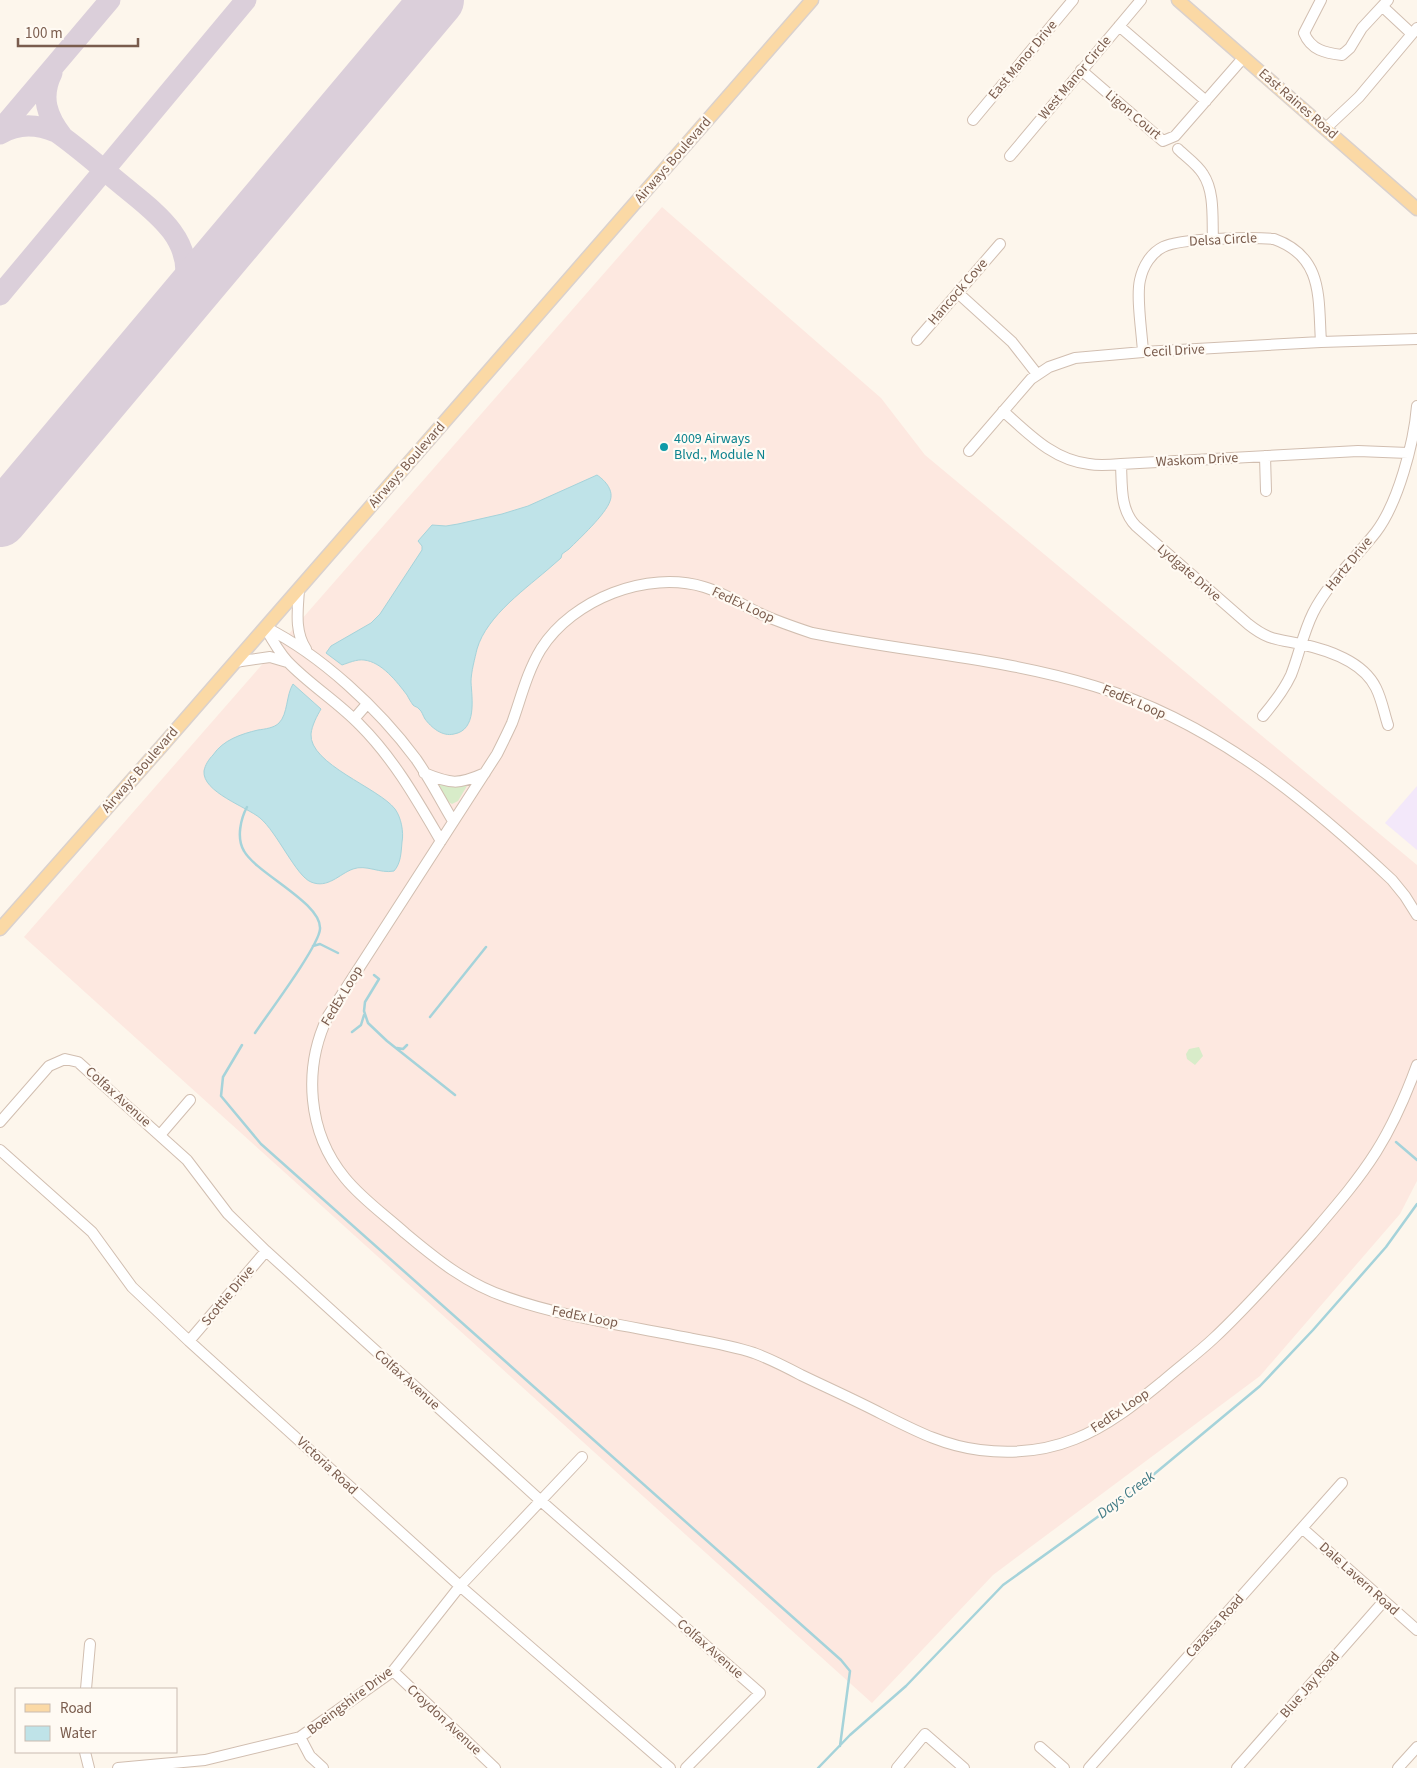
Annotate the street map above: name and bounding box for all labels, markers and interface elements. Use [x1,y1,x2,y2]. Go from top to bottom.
scale bar [18,15,138,47]
street label: East Manor Drive [984,16,1062,104]
text: 100 m [25,23,63,44]
street label: West Manor Circle [1034,32,1116,124]
street label: East Raines Road [1254,64,1342,144]
street label: Ligon Court [1101,85,1166,145]
street label: Airways Boulevard [630,113,716,207]
street label: Delsa Circle [1189,228,1257,252]
street label: Hancock Cove [923,254,993,330]
street label: Cecil Drive [1143,339,1205,363]
street label: Airways Boulevard [364,418,450,512]
place label: 4009 Airways Blvd., Module N [674,429,765,465]
marker: 4009 Airways Blvd., Module N [658,441,670,453]
street label: Waskom Drive [1155,448,1239,472]
street label: Hartz Drive [1321,532,1377,596]
street label: Lydgate Drive [1153,540,1225,606]
street label: FedEx Loop [708,582,778,628]
street label: FedEx Loop [1099,680,1169,724]
street label: Airways Boulevard [97,723,183,817]
street label: FedEx Loop [316,962,368,1030]
street label: Colfax Avenue [81,1062,155,1132]
street label: Scottie Drive [197,1261,259,1331]
street label: FedEx Loop [550,1301,620,1333]
street label: Colfax Avenue [370,1345,444,1415]
street label: FedEx Loop [1087,1384,1154,1438]
street label: Victoria Road [292,1432,362,1500]
water label: Days Creek [1093,1466,1160,1524]
street label: Dale Lavern Road [1315,1538,1403,1620]
street label: Cazassa Road [1181,1590,1249,1662]
street label: Colfax Avenue [672,1614,748,1684]
street label: Blue Jay Road [1275,1647,1345,1723]
street label: Boeingshire Drive [303,1662,397,1740]
street label: Croydon Avenue [402,1680,486,1760]
legend [15,1688,178,1753]
text: Road [60,1698,92,1719]
text: Water [60,1723,97,1744]

